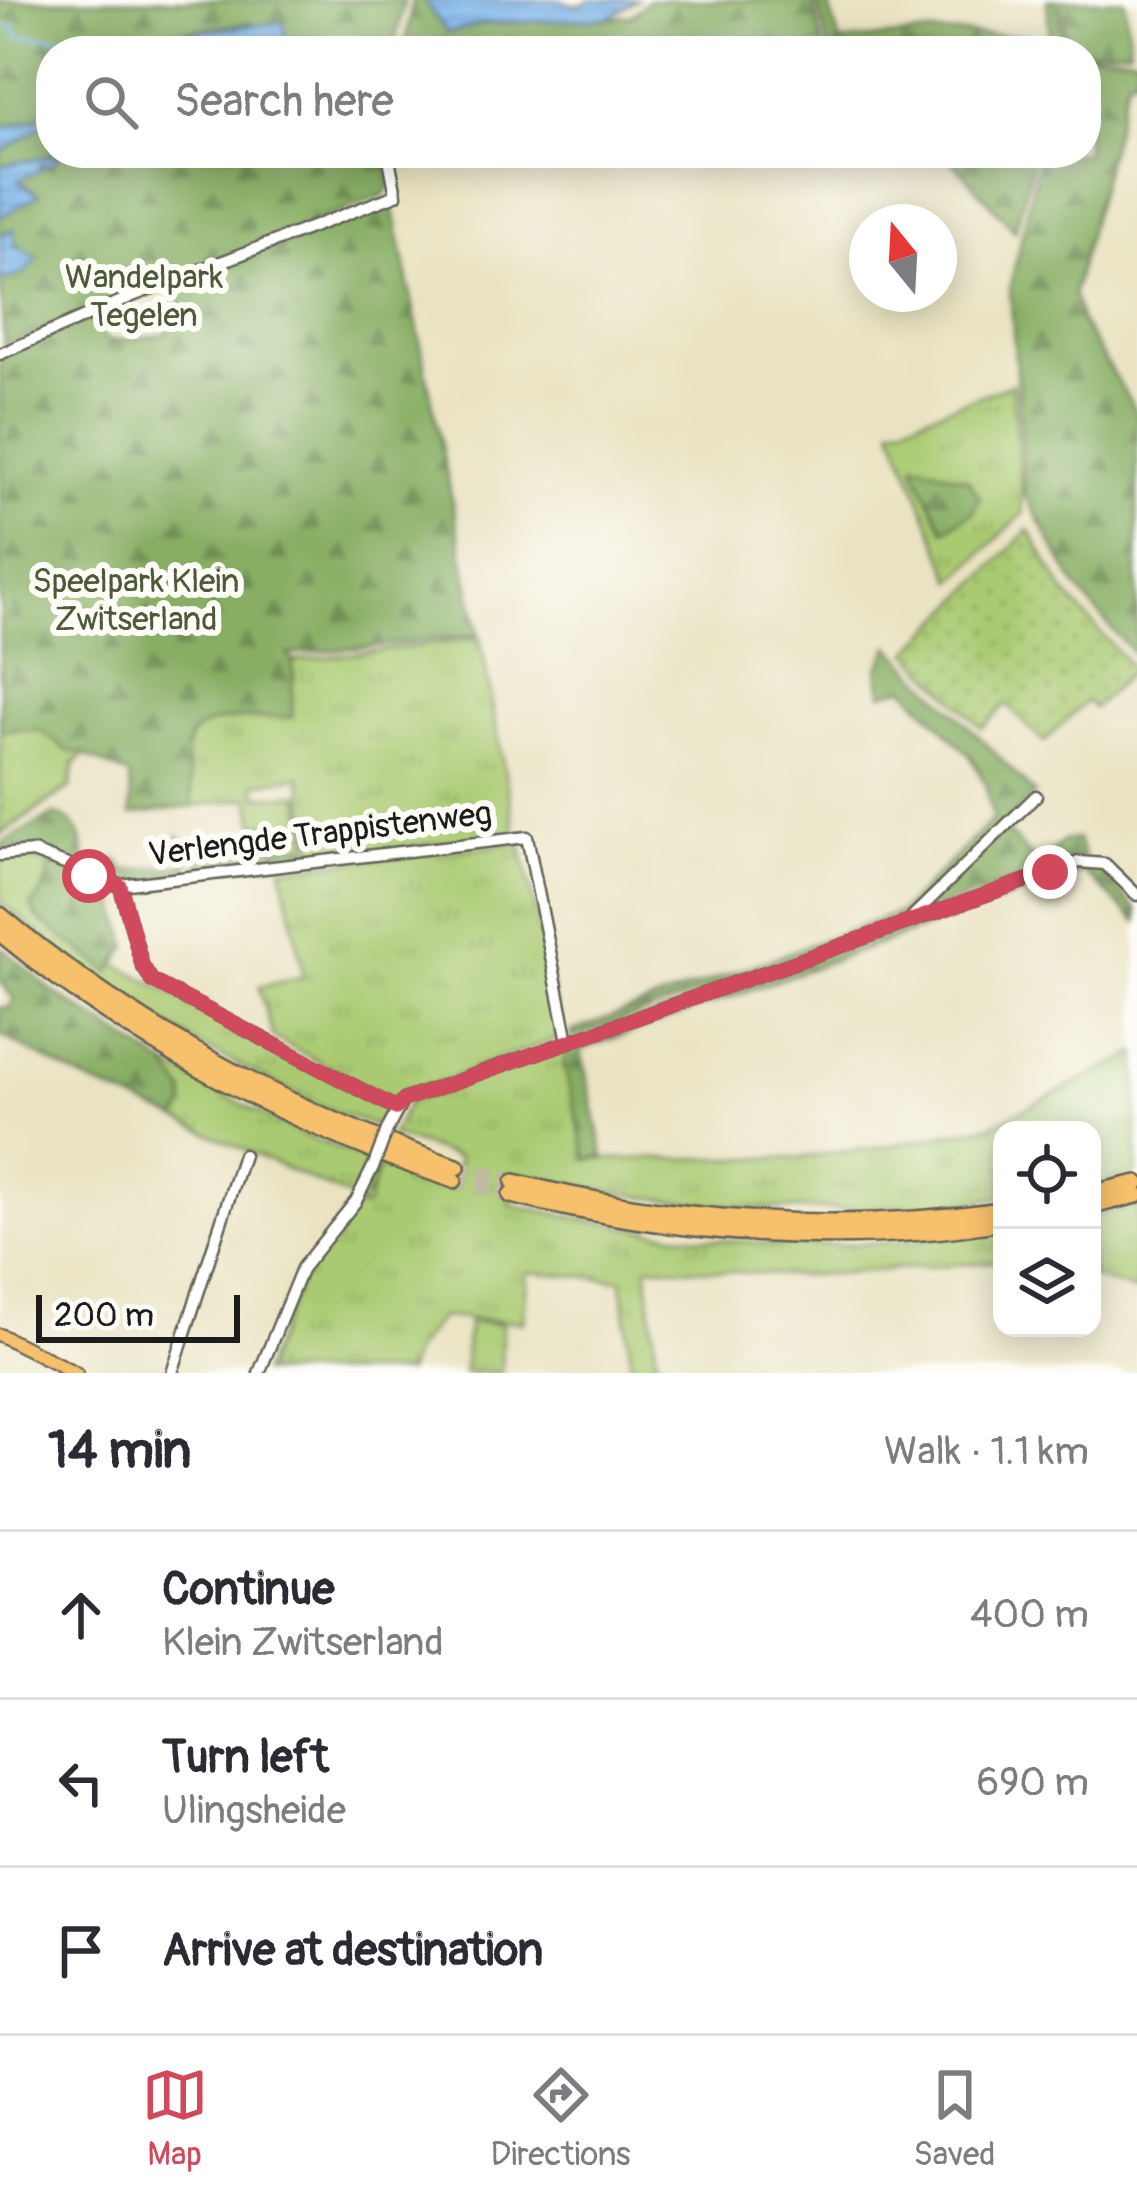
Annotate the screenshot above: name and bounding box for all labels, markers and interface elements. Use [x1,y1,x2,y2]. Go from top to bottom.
search box [36,36,1101,168]
icon: search [78,69,144,135]
text: Search here [174,74,394,130]
north arrow [849,204,957,312]
park label: Wandelpark Tegelen [65,257,223,336]
park label: Speelpark Klein Zwitserland [32,561,240,640]
street label: Verlengde Trappistenweg [146,793,494,875]
route end [1023,845,1077,899]
route start [62,849,116,903]
map controls [993,1121,1101,1337]
button: locate [993,1121,1101,1229]
button: layers [993,1229,1101,1337]
scale bar [36,1289,240,1342]
text: 200 m [54,1295,154,1336]
text: 14 min [48,1419,191,1483]
text: Walk · 1.1 km [884,1427,1089,1476]
text: Continue [162,1562,335,1618]
icon: ahead [48,1582,114,1648]
text: 400 m [970,1590,1089,1639]
text: Klein Zwitserland [162,1618,444,1667]
text: Turn left [162,1730,329,1786]
icon: left [48,1750,114,1816]
text: 690 m [976,1758,1089,1807]
text: Ulingsheide [162,1786,346,1835]
icon: arrive [48,1918,114,1984]
text: Arrive at destination [162,1923,543,1979]
tab: Map [142,2062,208,2175]
tab: Directions [491,2062,631,2175]
tab: Saved [914,2062,995,2175]

